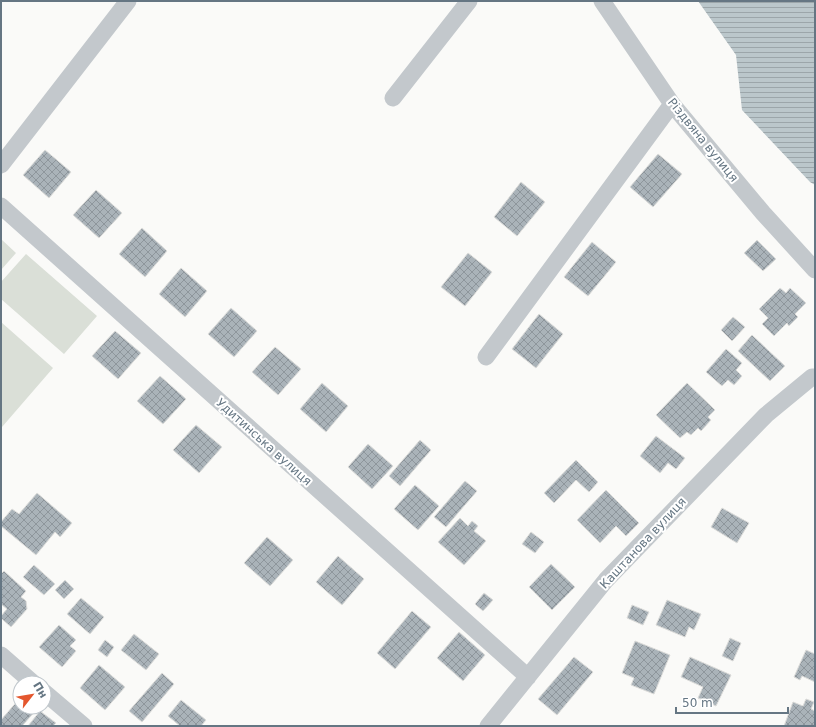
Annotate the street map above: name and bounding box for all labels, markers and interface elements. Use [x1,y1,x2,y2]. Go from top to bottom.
street label: Різдвяна вулиця [665,95,741,185]
street label: Удитинська вулиця [214,396,314,488]
street label: Каштанова вулиця [597,494,689,592]
north arrow [12,675,52,715]
text: Пн [30,680,50,701]
scale bar [676,689,788,715]
text: 50 m [682,696,713,710]

